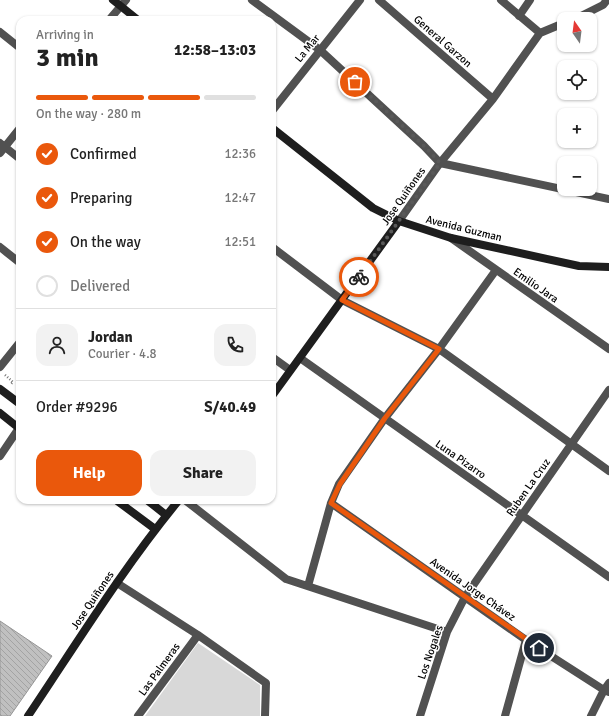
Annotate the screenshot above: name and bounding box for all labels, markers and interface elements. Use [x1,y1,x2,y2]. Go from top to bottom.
north arrow [557,12,597,52]
map controls [557,12,597,196]
street label: General Garzon [411,13,474,70]
text: Arriving in [36,27,94,43]
street label: La Mar [292,32,323,65]
text: 12:58–13:03 [174,41,256,59]
text: 3 min [36,42,99,74]
button: locate [557,60,597,100]
pin [338,65,372,99]
icon: bag [344,71,366,93]
text: On the way · 280 m [36,106,141,122]
button: + [557,108,597,148]
icon: check [36,143,58,165]
text: Confirmed [70,145,137,163]
text: 12:36 [224,146,256,162]
button: − [557,156,597,196]
street label: Jose Quiñones [379,165,428,228]
icon: check [36,187,58,209]
text: Preparing [70,189,133,207]
text: 12:47 [224,190,256,206]
street label: Avenida Guzman [424,213,503,244]
icon: check [36,231,58,253]
text: On the way [70,233,141,251]
text: 12:51 [224,234,256,250]
courier [339,257,379,297]
street label: Emilio Jara [511,265,561,306]
icon: bike [348,266,370,288]
text: Delivered [70,277,130,295]
button: person [36,324,78,366]
button: phone [214,324,256,366]
text: Jordan [88,328,133,346]
text: Courier · 4.8 [88,346,157,362]
text: Order #9296 [36,398,118,416]
text: S/40.49 [204,398,256,416]
street label: Luna Pizarro [433,437,489,482]
button: Help [36,450,142,496]
button: Share [150,450,256,496]
street label: Ruben La Cruz [504,456,553,519]
street label: Avenida Jorge Chávez [427,555,518,624]
street label: Jose Quiñones [68,568,117,632]
street label: Los Nogales [415,623,446,681]
pin [522,631,556,665]
icon: home [528,637,550,659]
street label: Las Palmeras [136,640,183,698]

